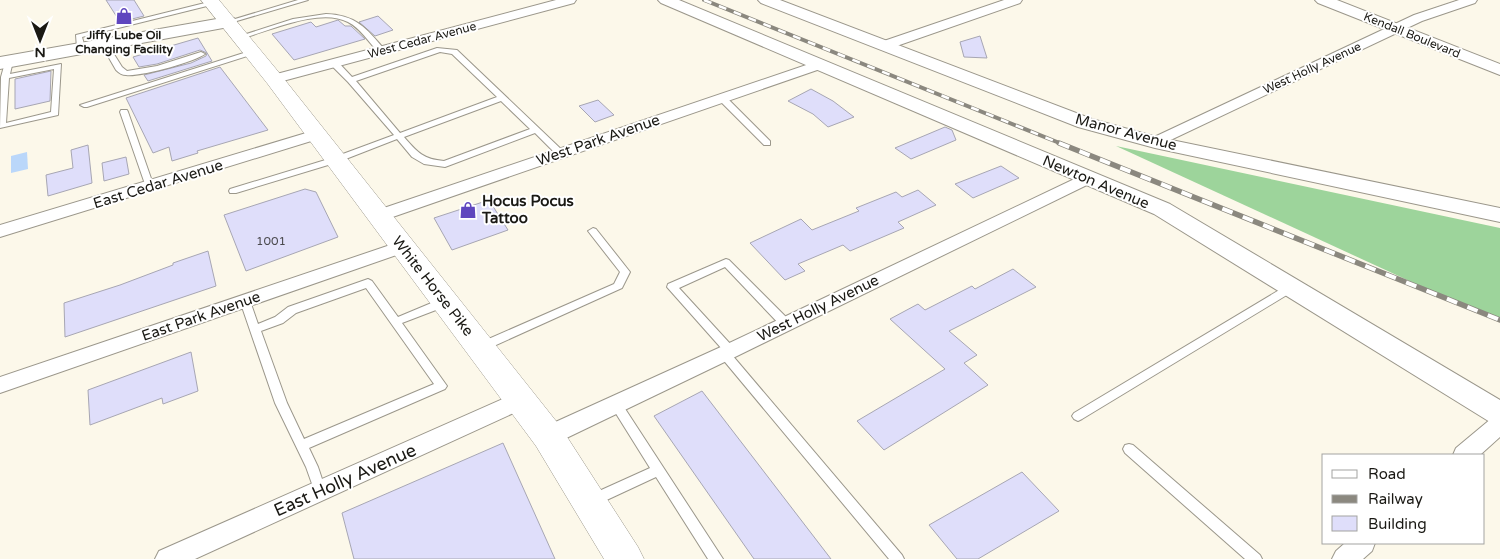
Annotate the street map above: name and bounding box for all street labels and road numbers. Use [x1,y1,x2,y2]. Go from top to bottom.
street label: Kendall Boulevard [1362,9,1462,61]
street label: West Cedar Avenue [366,19,478,61]
street label: West Holly Avenue [1261,39,1363,97]
street label: West Park Avenue [534,110,662,170]
street label: Manor Avenue [1073,110,1179,154]
street label: Newton Avenue [1040,151,1152,213]
street label: East Cedar Avenue [91,156,225,212]
street label: White Horse Pike [388,232,478,340]
street label: West Holly Avenue [754,271,882,345]
street label: East Park Avenue [139,287,263,345]
street label: East Holly Avenue [270,439,420,521]

